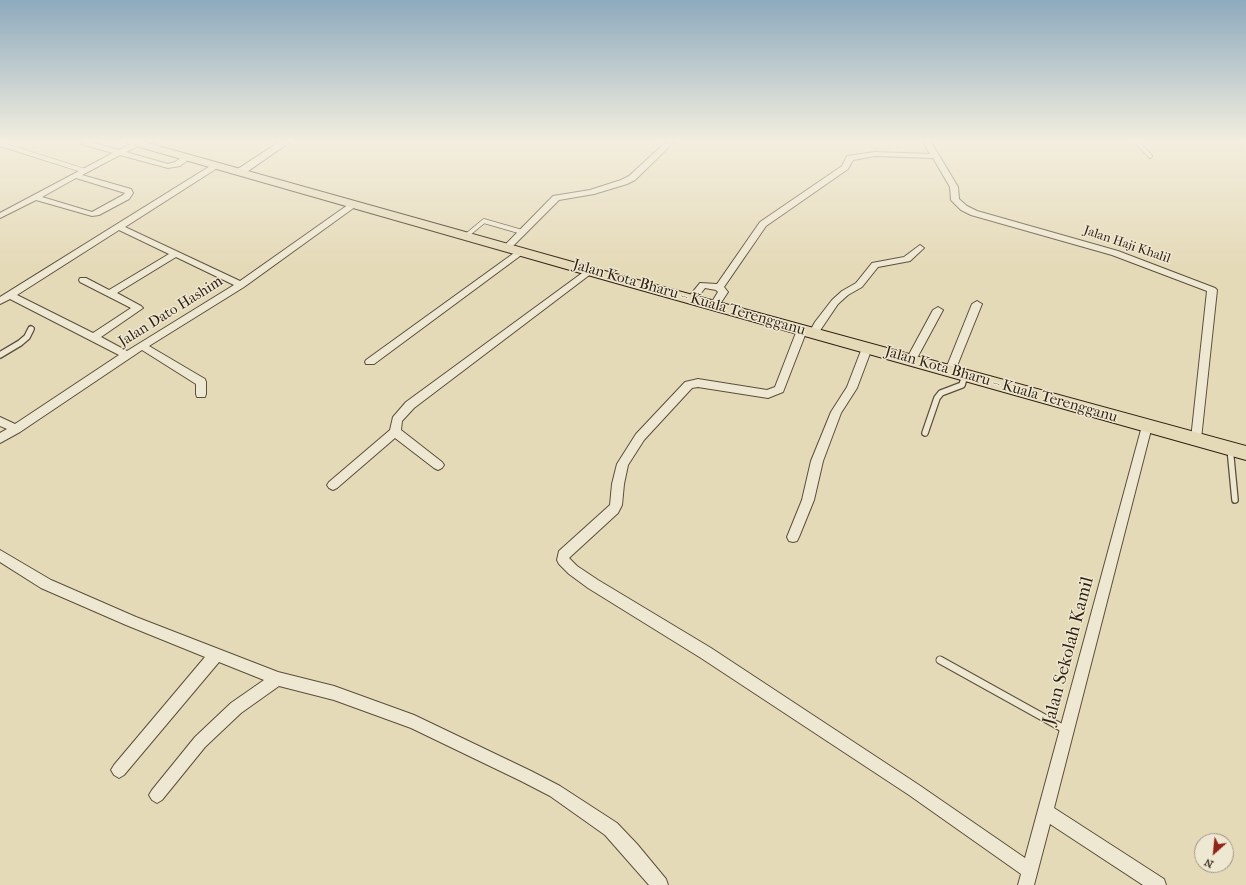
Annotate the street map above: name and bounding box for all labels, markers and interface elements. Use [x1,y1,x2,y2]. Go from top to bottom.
street label: Jalan Haji Khalil [1082,223,1172,267]
street label: Jalan Kota Bharu – Kuala Terengganu [571,256,807,340]
street label: Jalan Dato Hashim [116,273,226,351]
street label: Jalan Kota Bharu – Kuala Terengganu [883,343,1119,427]
street label: Jalan Sekolah Kamil [1039,575,1099,727]
north arrow [1194,833,1234,873]
text: N [1202,856,1215,871]

